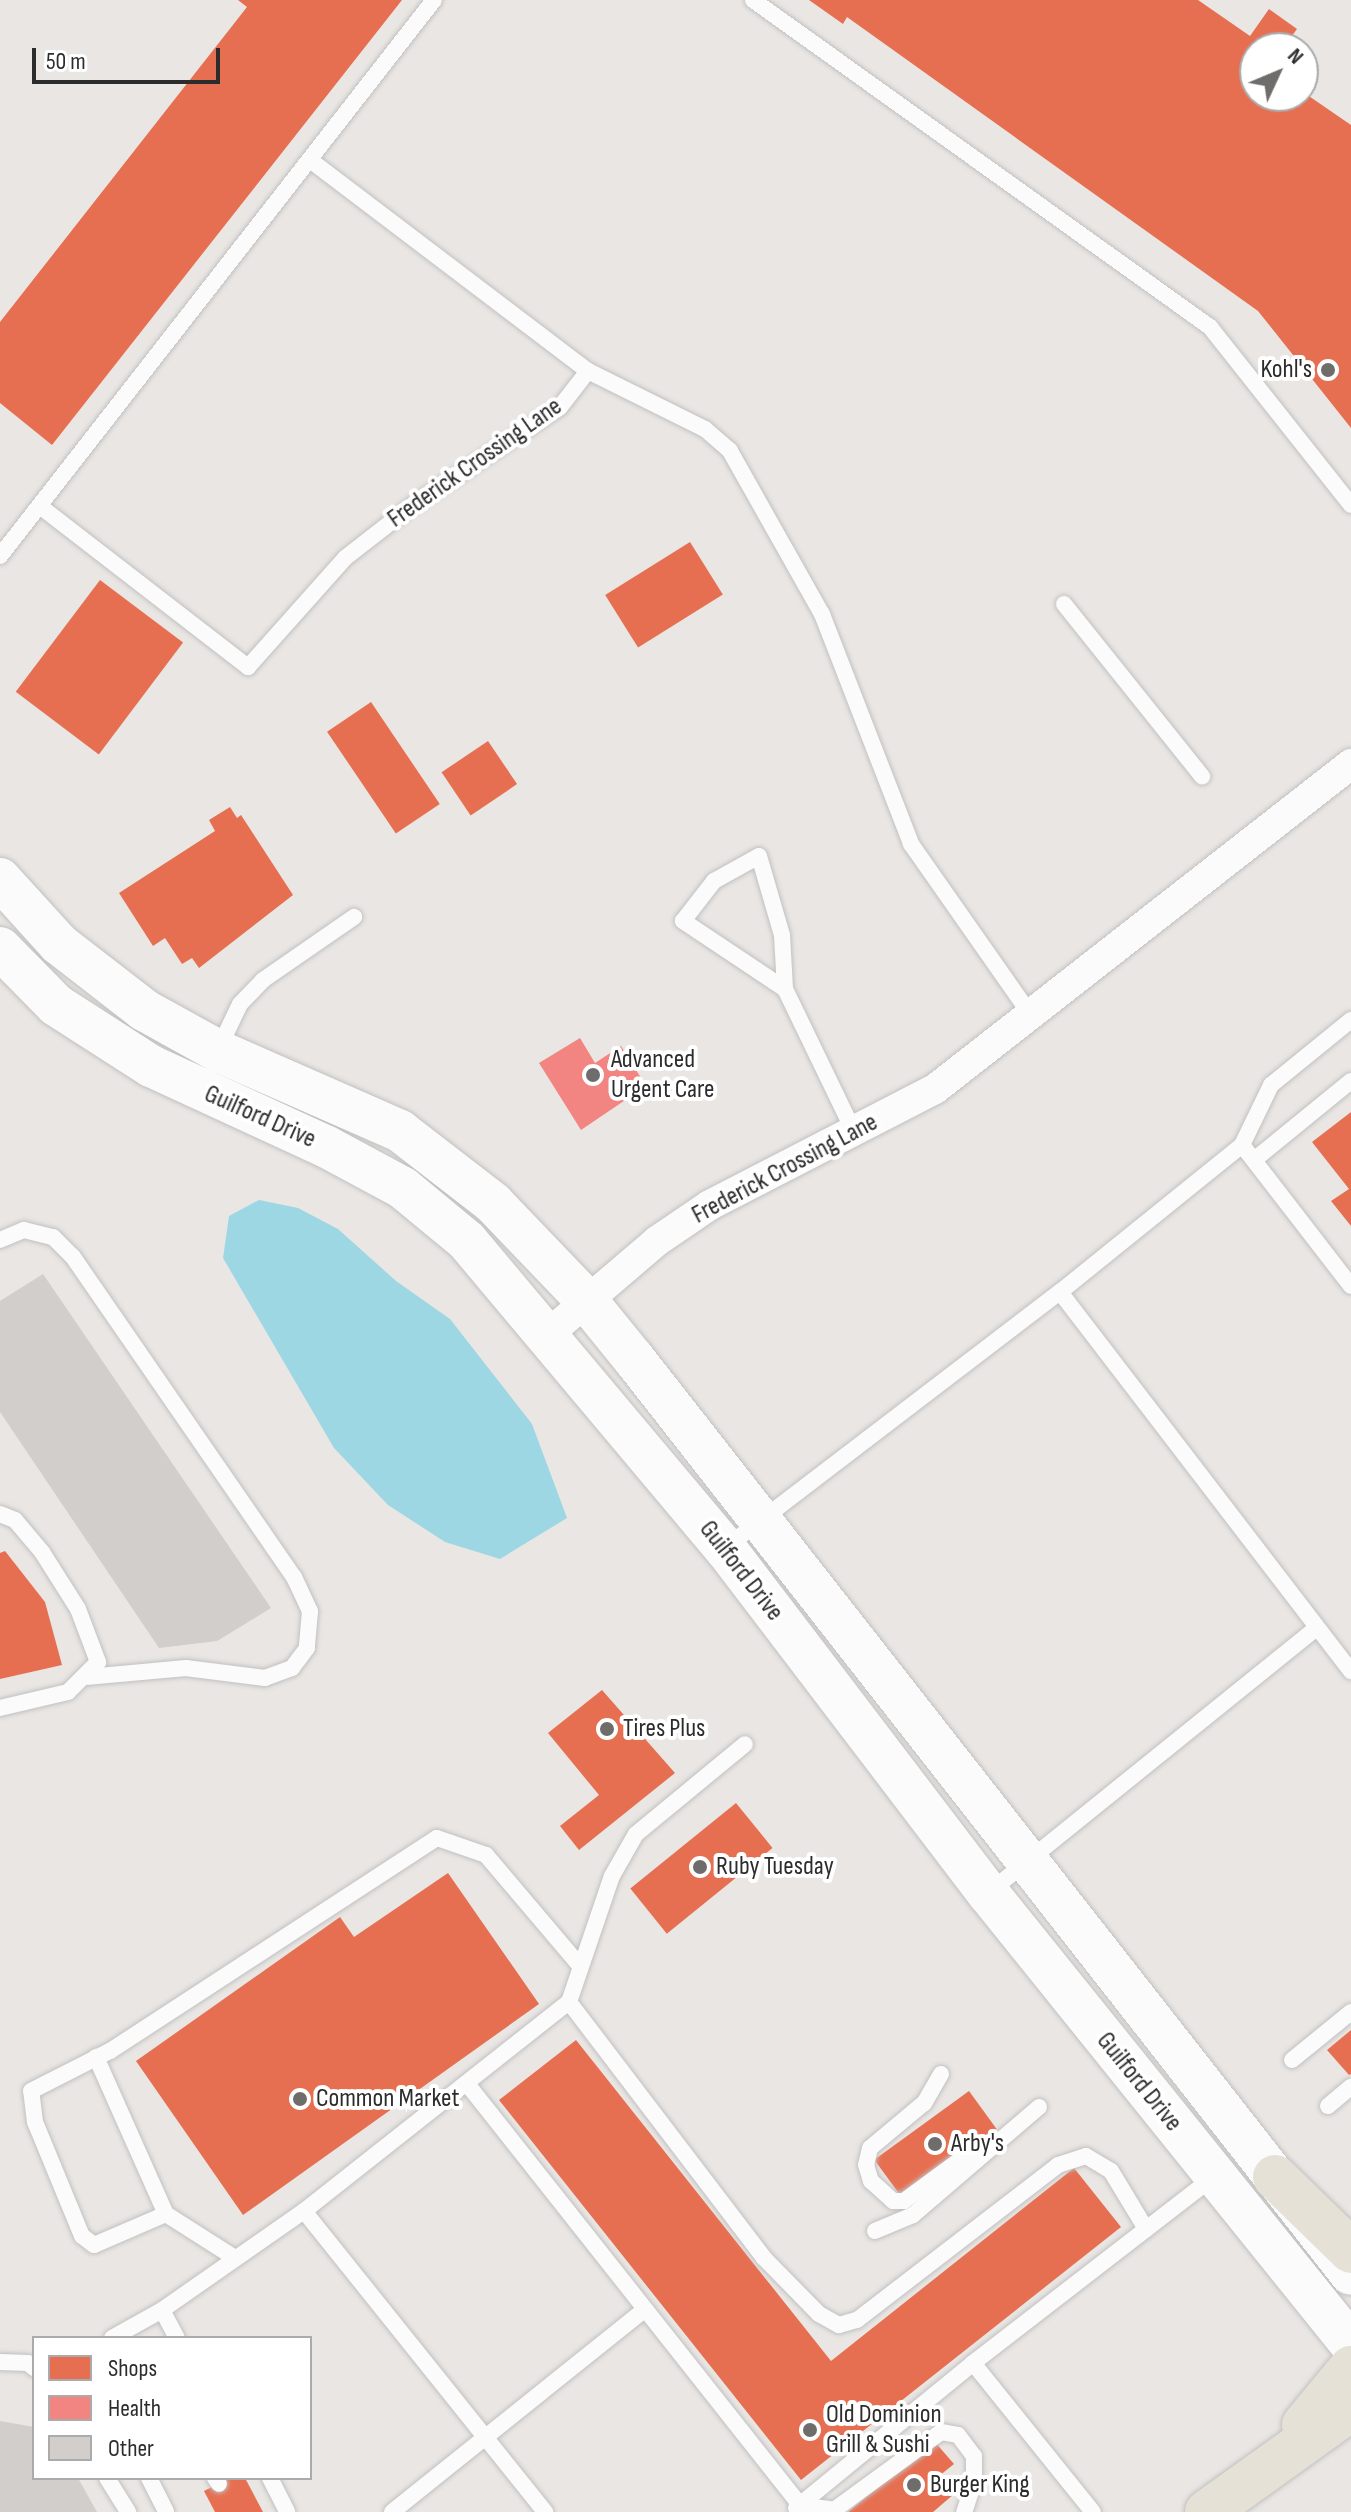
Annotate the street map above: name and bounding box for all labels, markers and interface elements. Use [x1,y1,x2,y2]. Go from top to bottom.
scale bar [36,32,224,82]
north arrow [1239,32,1319,112]
text: N [1281,43,1309,70]
text: 50 m [46,47,86,76]
place label: Kohl's [1261,354,1312,386]
marker: Kohl's [1319,361,1337,379]
street label: Frederick Crossing Lane [382,391,568,535]
place label: Advanced Urgent Care [611,1044,714,1106]
marker: Advanced Urgent Care [582,1064,604,1086]
street label: Guilford Drive [199,1079,321,1155]
street label: Frederick Crossing Lane [687,1107,883,1231]
street label: Guilford Drive [692,1515,790,1627]
place label: Tires Plus [623,1713,705,1745]
marker: Tires Plus [598,1720,616,1738]
place label: Ruby Tuesday [716,1851,834,1883]
marker: Ruby Tuesday [691,1858,709,1876]
street label: Guilford Drive [1090,2026,1188,2138]
place label: Common Market [316,2083,459,2115]
marker: Common Market [291,2090,309,2108]
place label: Arby's [951,2128,1004,2160]
marker: Arby's [926,2135,944,2153]
legend [32,2336,312,2480]
text: Shops [108,2354,157,2383]
text: Health [108,2394,161,2423]
place label: Old Dominion Grill & Sushi [826,2399,942,2460]
marker: Old Dominion Grill & Sushi [801,2421,819,2439]
text: Other [108,2434,154,2463]
place label: Burger King [930,2469,1030,2501]
marker: Burger King [905,2476,923,2494]

